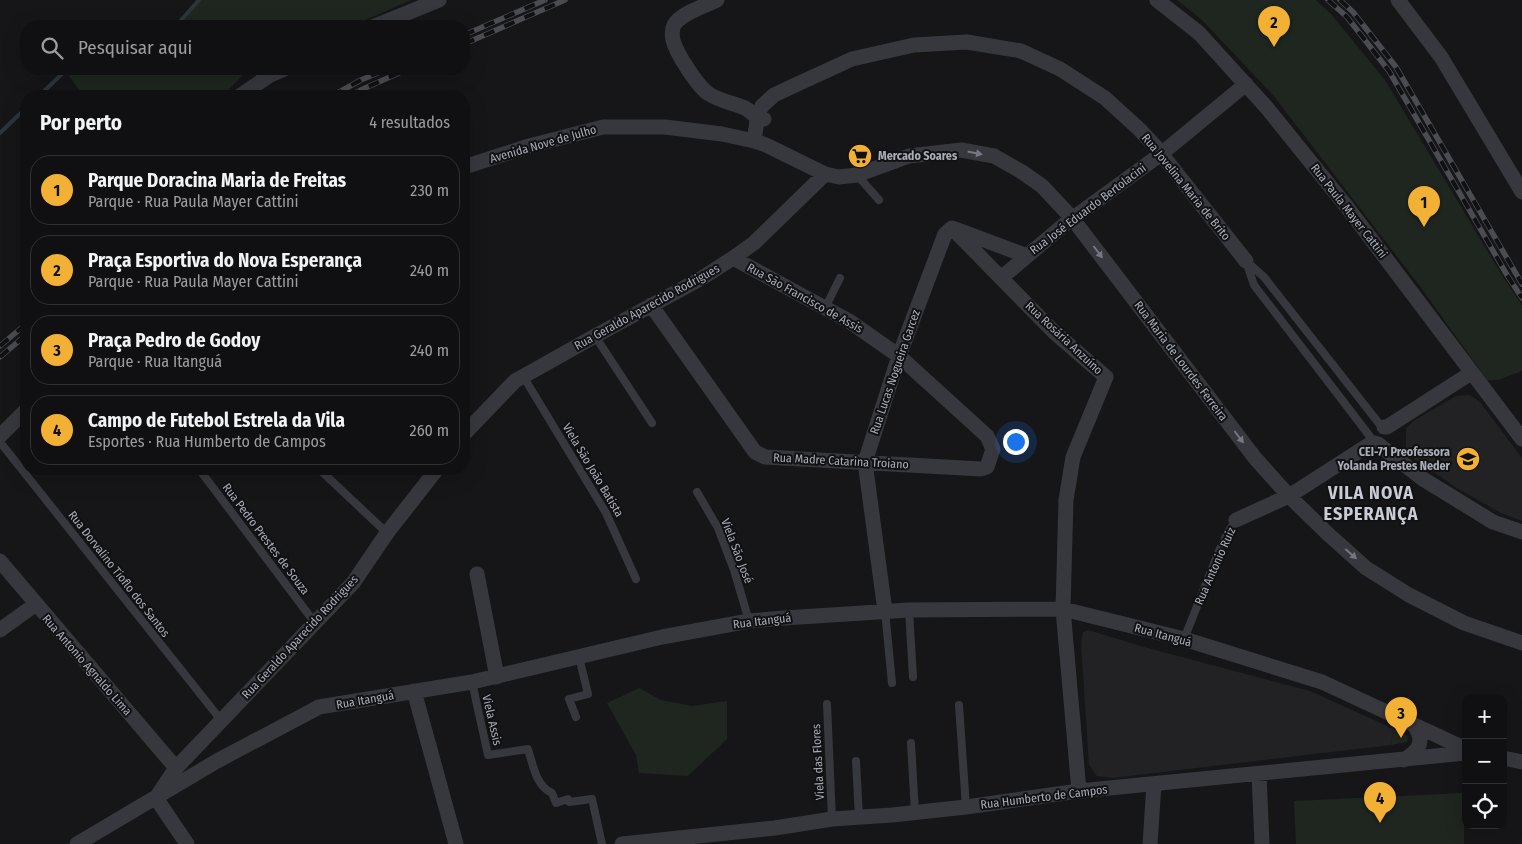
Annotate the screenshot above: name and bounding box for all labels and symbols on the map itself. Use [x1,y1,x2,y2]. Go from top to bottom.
pin: 2 [1258,6,1290,47]
street label: Avenida Nove de Julho [488,122,598,166]
street label: Rua Jovelina Maria de Brito [1139,131,1233,243]
supermarket icon: Mercado Soares [847,143,873,169]
place label: Mercado Soares [878,149,958,163]
one-way arrow [967,149,983,157]
street label: Rua José Eduardo Bertolacini [1027,161,1149,257]
street label: Rua Paula Mayer Cattini [1308,161,1390,261]
pin: 1 [1408,186,1440,227]
one-way arrow [1093,245,1103,259]
street label: Rua São Francisco de Assis [745,260,865,336]
street label: Rua Geraldo Aparecido Rodrigues [572,261,722,353]
street label: Rua Maria de Lourdes Ferreira [1131,298,1231,424]
street label: Rua Rosária Anzuíno [1023,299,1105,377]
street label: Rua Lucas Nogueira Garcez [867,308,923,436]
street label: Viela São João Batista [560,421,627,519]
your location [1003,429,1029,455]
one-way arrow [1234,430,1244,444]
place label: CEI-71 Preofessora Yolanda Prestes Neder [1337,445,1451,473]
school or university icon: CEI-71 Preofessora Yolanda Prestes Neder [1455,446,1481,472]
street label: Rua Madre Catarina Troiano [773,450,909,472]
street label: Rua Pedro Prestes de Souza [220,481,312,597]
district label: VILA NOVA ESPERANÇA [1324,482,1418,525]
street label: Rua Dorvalino Tioflo dos Santos [65,508,173,640]
street label: Viela São José [718,517,756,586]
street label: Rua Antonio Ruiz [1192,525,1238,607]
one-way arrow [1344,549,1357,560]
street label: Rua Geraldo Aparecido Rodrigues [239,572,361,702]
street label: Rua Itanguá [732,610,792,632]
street label: Rua Antonio Agnaldo Lima [39,612,135,718]
street label: Rua Itanguá [1133,621,1193,649]
street label: Rua Itanguá [335,688,395,712]
street label: Viela Assis [479,693,505,747]
pin: 3 [1385,697,1417,738]
street label: Viela das Flores [809,723,827,801]
street label: Rua Humberto de Campos [980,782,1108,812]
pin: 4 [1364,782,1396,823]

